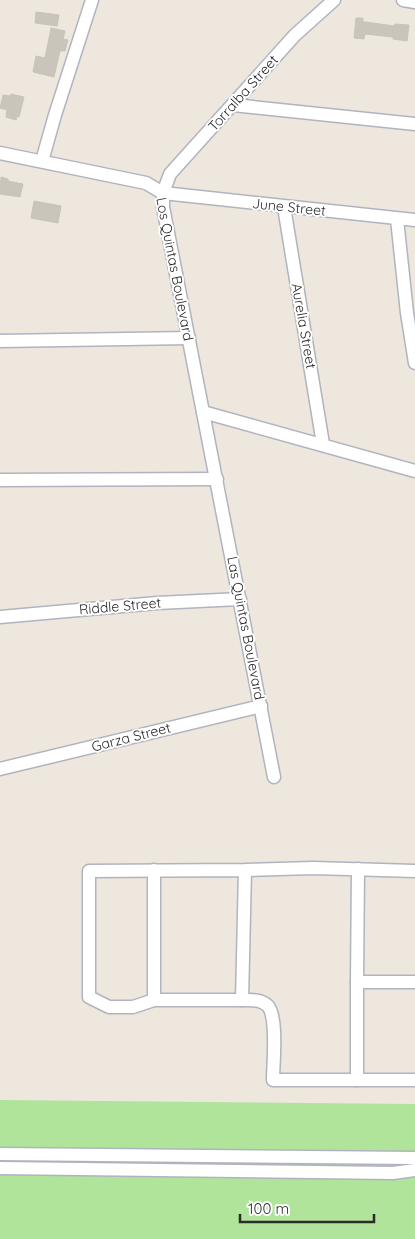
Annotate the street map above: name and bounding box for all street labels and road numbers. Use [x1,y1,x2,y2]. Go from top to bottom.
street label: Torralba Street [204,51,282,135]
street label: June Street [251,194,327,220]
street label: Los Quintas Boulevard [152,196,198,342]
street label: Aurelia Street [288,282,320,370]
street label: Las Quintas Boulevard [223,555,269,701]
street label: Riddle Street [78,593,162,619]
street label: Garza Street [89,718,173,756]

